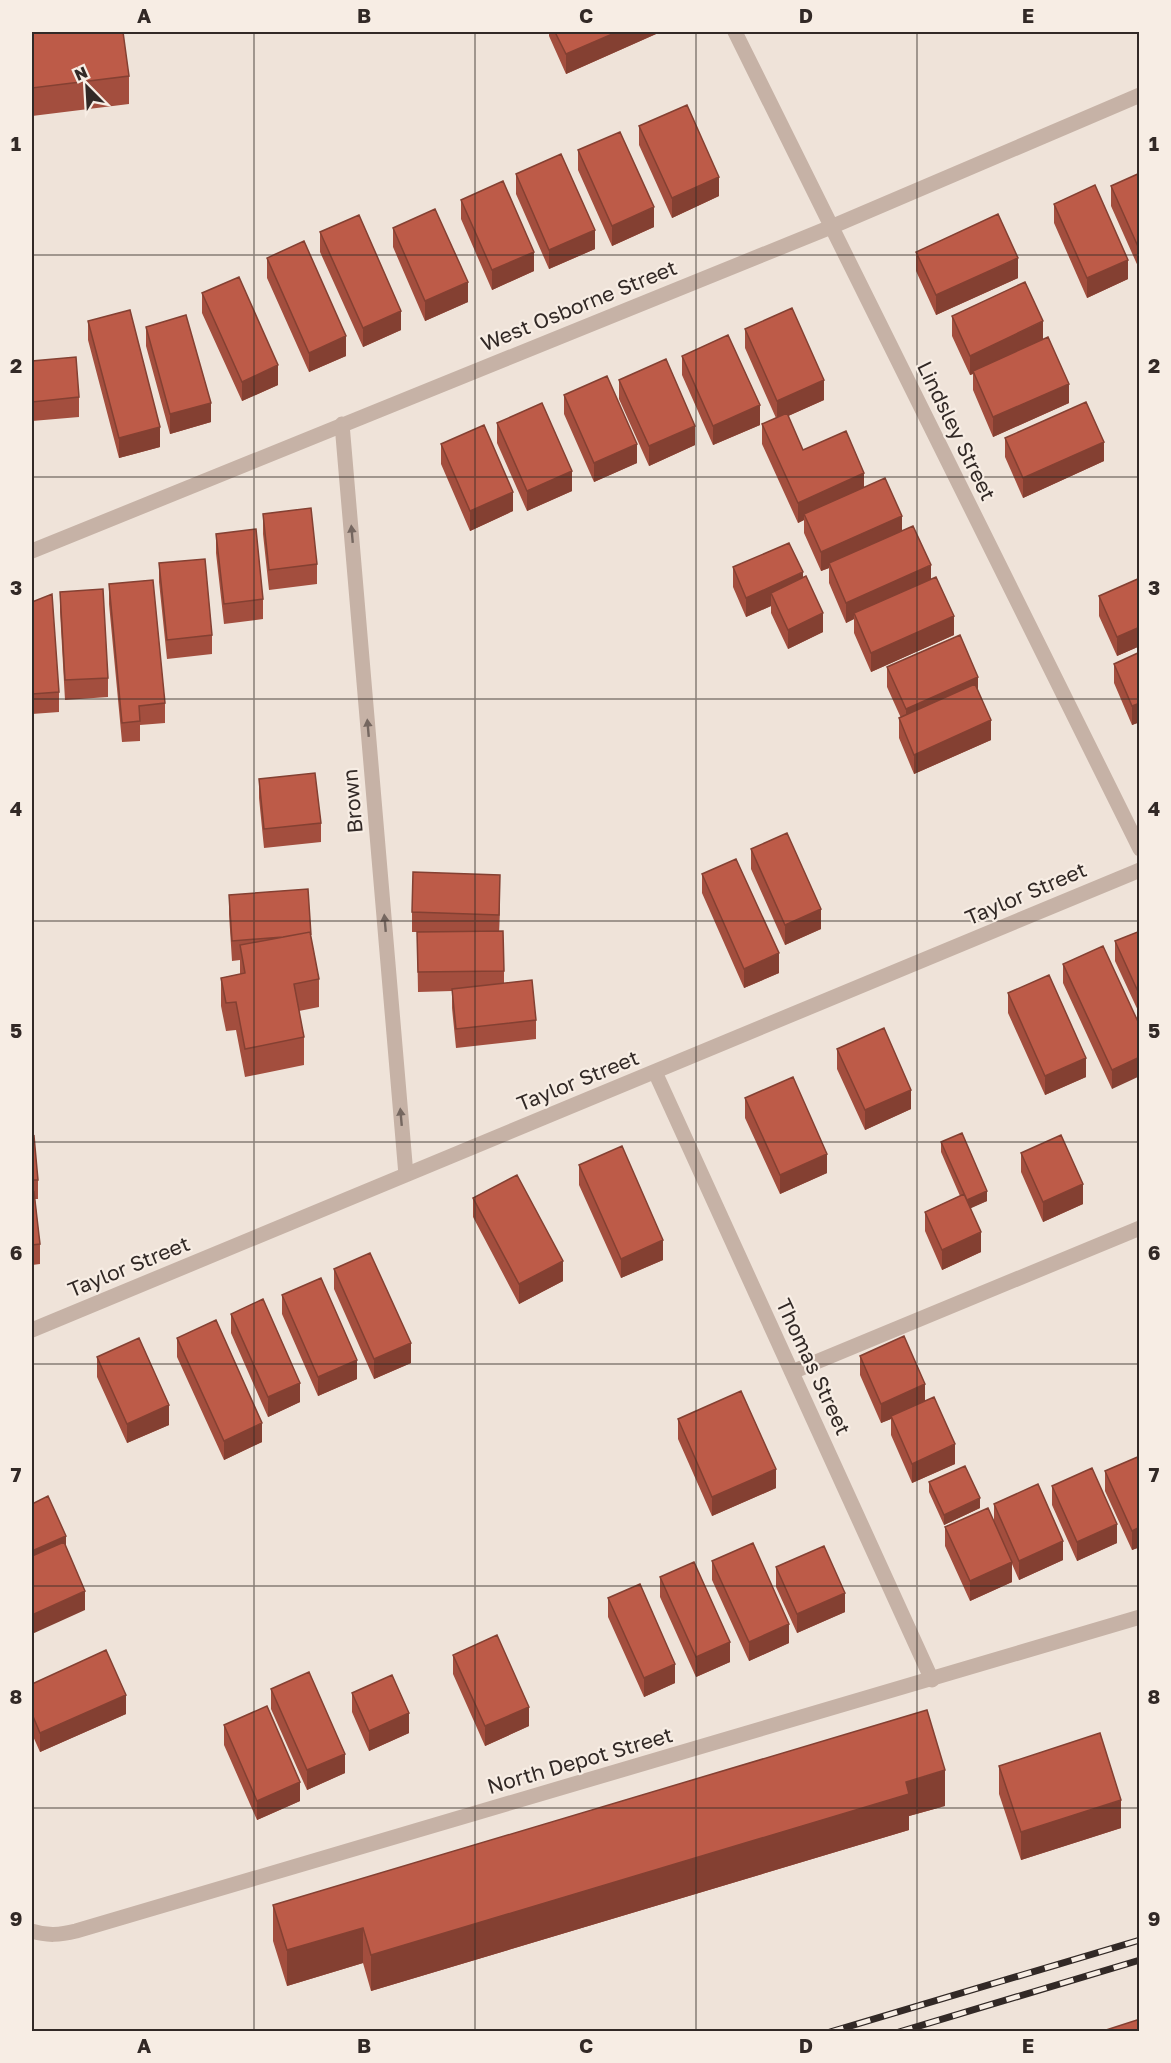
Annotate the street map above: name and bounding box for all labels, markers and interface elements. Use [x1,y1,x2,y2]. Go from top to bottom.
text: A [137,3,151,27]
text: B [357,3,371,27]
text: C [579,3,593,27]
text: D [799,3,813,27]
text: E [1022,3,1034,27]
north arrow [57,57,117,117]
text: N [71,62,91,85]
text: 1 [11,131,21,155]
text: 1 [1149,131,1159,155]
street label: West Osborne Street [477,254,680,356]
text: 2 [10,353,22,377]
text: 2 [1148,353,1160,377]
street label: Lindsley Street [912,357,1002,505]
one-way arrow [347,524,356,543]
text: 3 [10,575,22,599]
text: 3 [1148,575,1160,599]
one-way arrow [363,719,373,738]
street label: Brown [336,768,368,834]
text: 4 [10,796,22,820]
text: 4 [1148,796,1160,820]
street label: Taylor Street [961,856,1090,930]
one-way arrow [380,913,390,932]
text: 5 [10,1018,22,1042]
text: 5 [1148,1018,1160,1042]
street label: Taylor Street [513,1044,642,1116]
one-way arrow [396,1107,406,1126]
street label: Taylor Street [64,1230,193,1302]
text: 6 [10,1240,22,1264]
text: 6 [1148,1240,1160,1264]
street label: Thomas Street [771,1294,857,1439]
text: 7 [11,1462,22,1486]
text: 7 [1149,1462,1160,1486]
text: 8 [10,1684,22,1708]
text: 8 [1148,1684,1160,1708]
street label: North Depot Street [484,1721,676,1799]
text: 9 [10,1906,22,1930]
text: 9 [1148,1906,1160,1930]
text: A [137,2033,151,2057]
text: B [357,2033,371,2057]
text: C [579,2033,593,2057]
text: D [799,2033,813,2057]
text: E [1022,2033,1034,2057]

